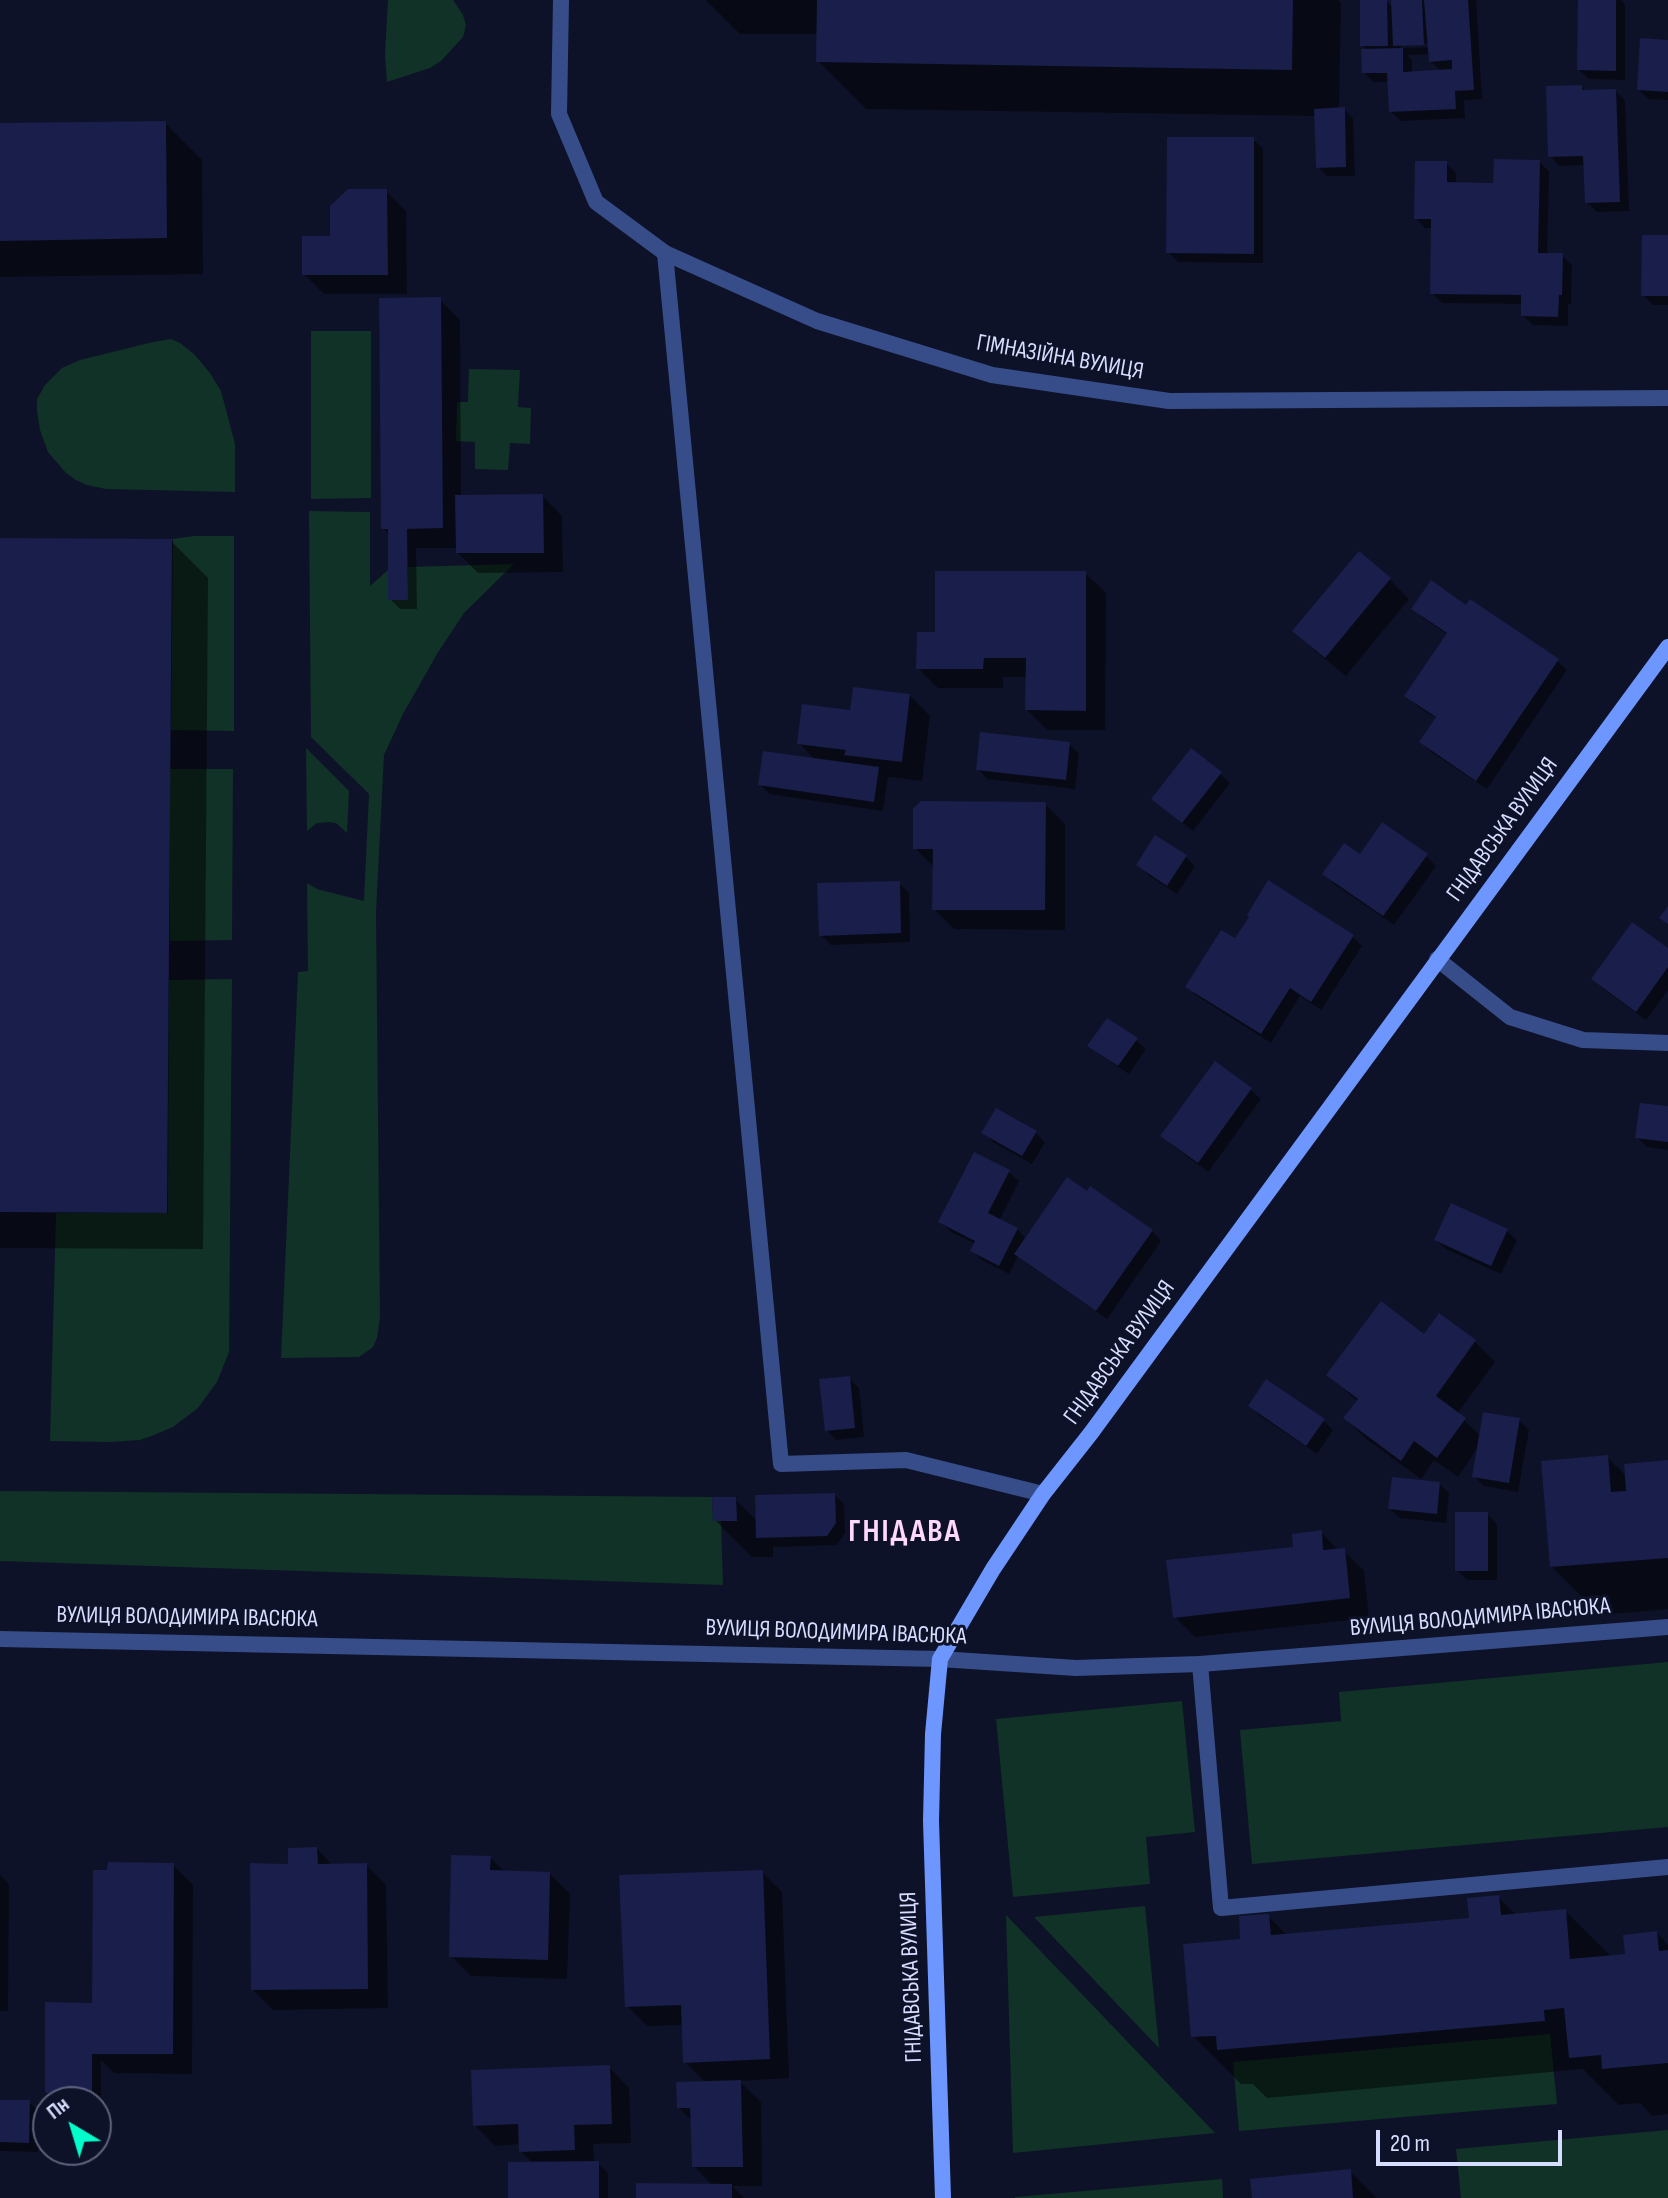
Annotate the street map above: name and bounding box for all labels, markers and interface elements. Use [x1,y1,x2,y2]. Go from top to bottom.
street label: ГІМНАЗІЙНА ВУЛИЦЯ [974,329,1146,387]
street label: ГНІДАВСЬКА ВУЛИЦЯ [1441,752,1565,908]
street label: ГНІДАВСЬКА ВУЛИЦЯ [1058,1275,1182,1431]
district label: ГНІДАВА [848,1514,962,1552]
street label: ВУЛИЦЯ ВОЛОДИМИРА ІВАСЮКА [1349,1592,1611,1644]
street label: ВУЛИЦЯ ВОЛОДИМИРА ІВАСЮКА [56,1601,318,1635]
street label: ВУЛИЦЯ ВОЛОДИМИРА ІВАСЮКА [705,1614,967,1652]
street label: ГНІДАВСЬКА ВУЛИЦЯ [895,1891,929,2063]
north arrow [32,2086,112,2166]
text: Пн [41,2091,75,2125]
scale bar [1380,2114,1566,2164]
text: 20 m [1390,2129,1430,2158]

